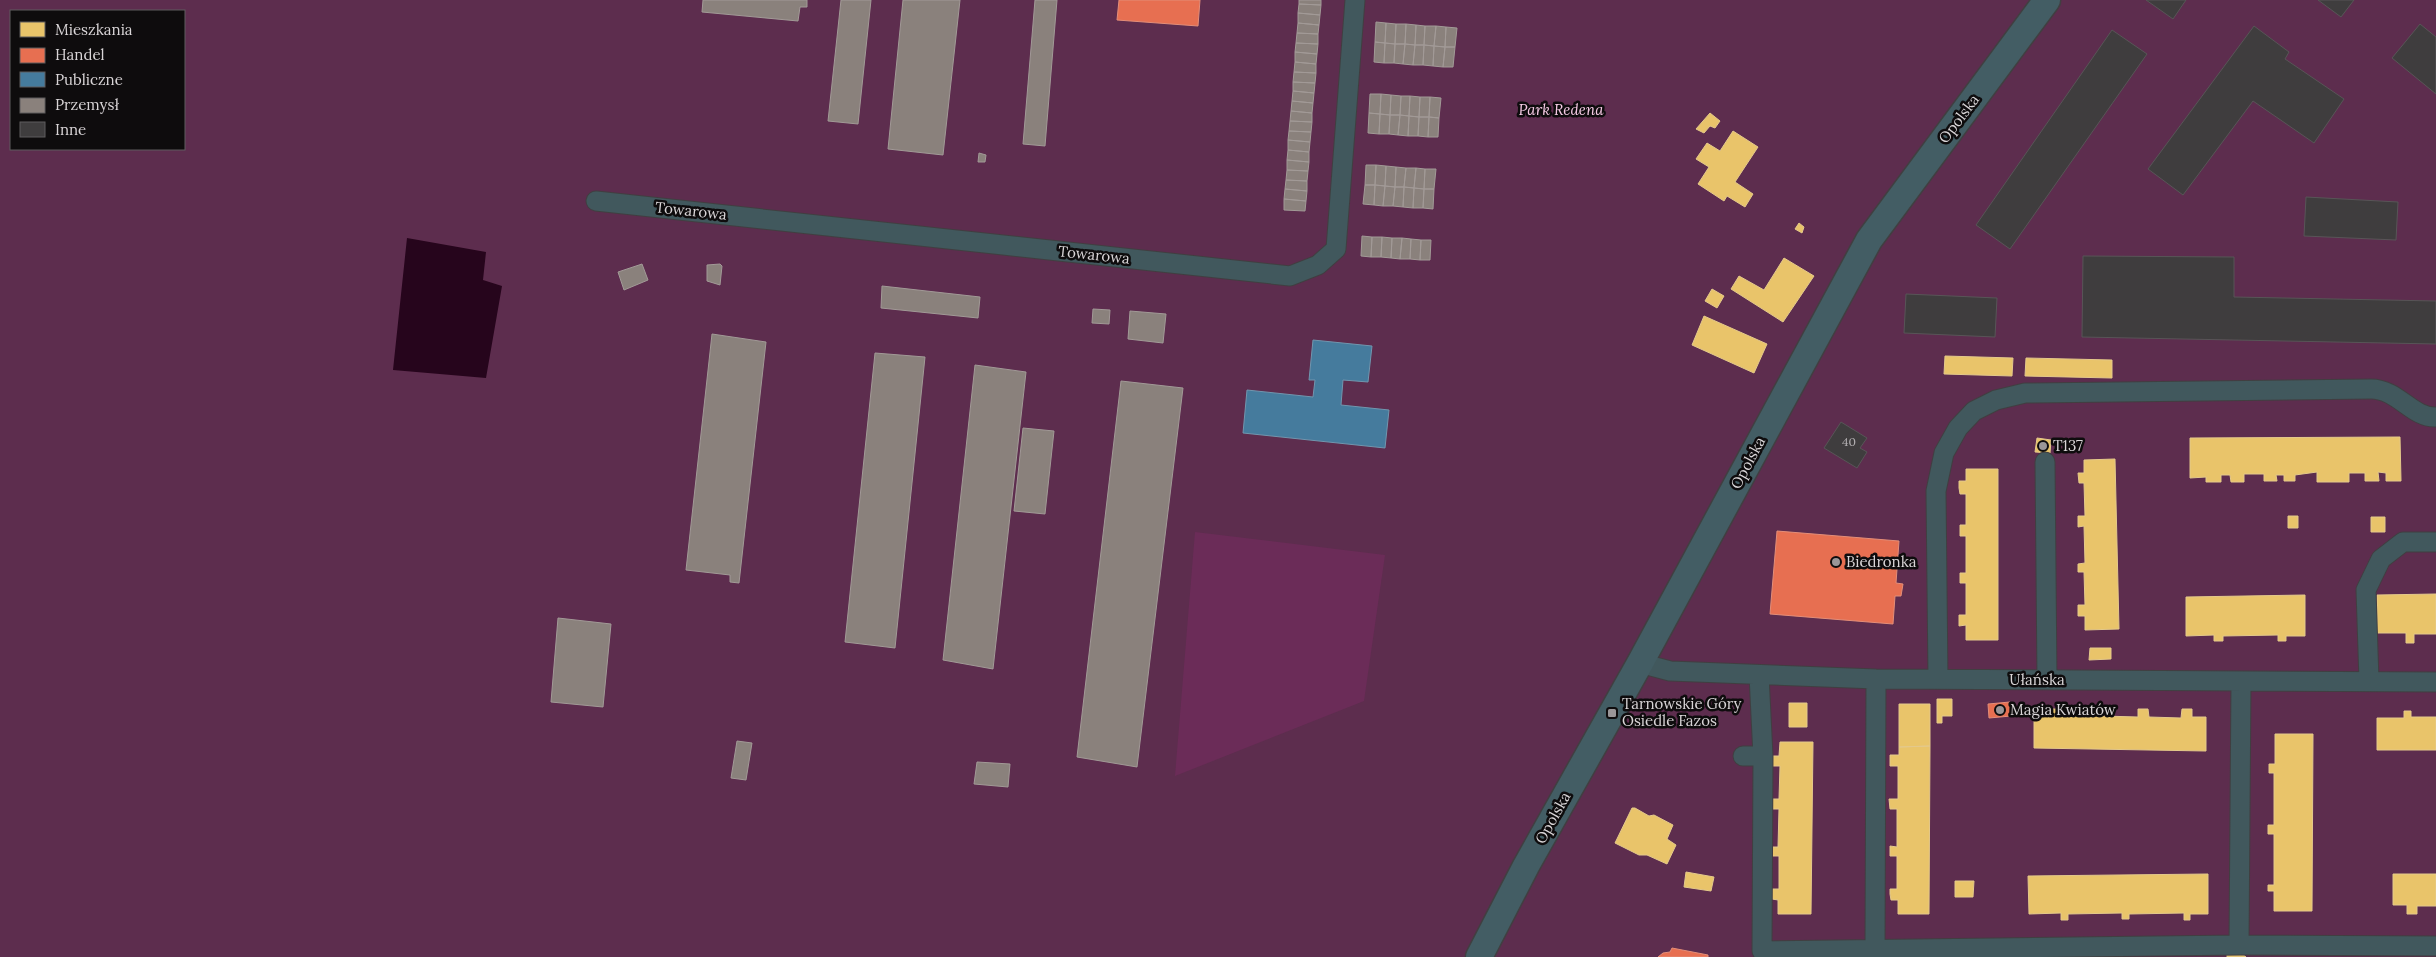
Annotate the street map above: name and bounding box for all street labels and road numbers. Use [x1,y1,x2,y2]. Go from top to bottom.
street label: Opolska [1934,90,1983,147]
street label: Towarowa [654,197,728,224]
street label: Towarowa [1057,241,1131,268]
street label: Opolska [1726,433,1769,492]
street label: Ułańska [2009,670,2065,689]
street label: Opolska [1531,788,1575,847]

